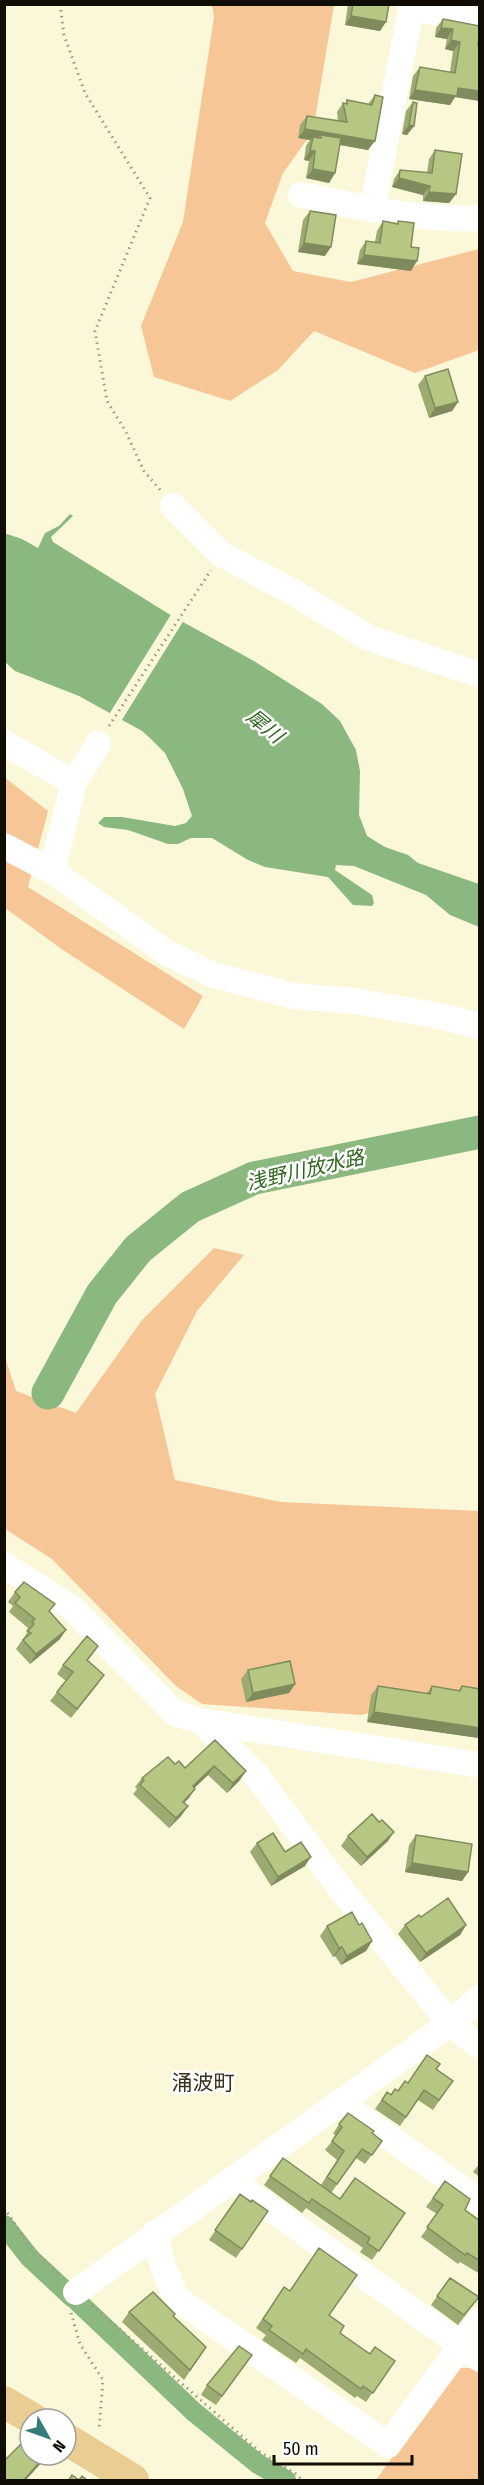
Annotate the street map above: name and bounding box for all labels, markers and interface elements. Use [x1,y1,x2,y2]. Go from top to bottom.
water label: 犀川 [242,704,290,749]
water label: 浅野川放水路 [244,1144,368,1195]
district label: 涌波町 [172,2070,235,2096]
north arrow [18,2407,78,2467]
scale bar [274,2428,412,2466]
text: N [49,2437,69,2456]
text: 50 m [283,2438,319,2460]

